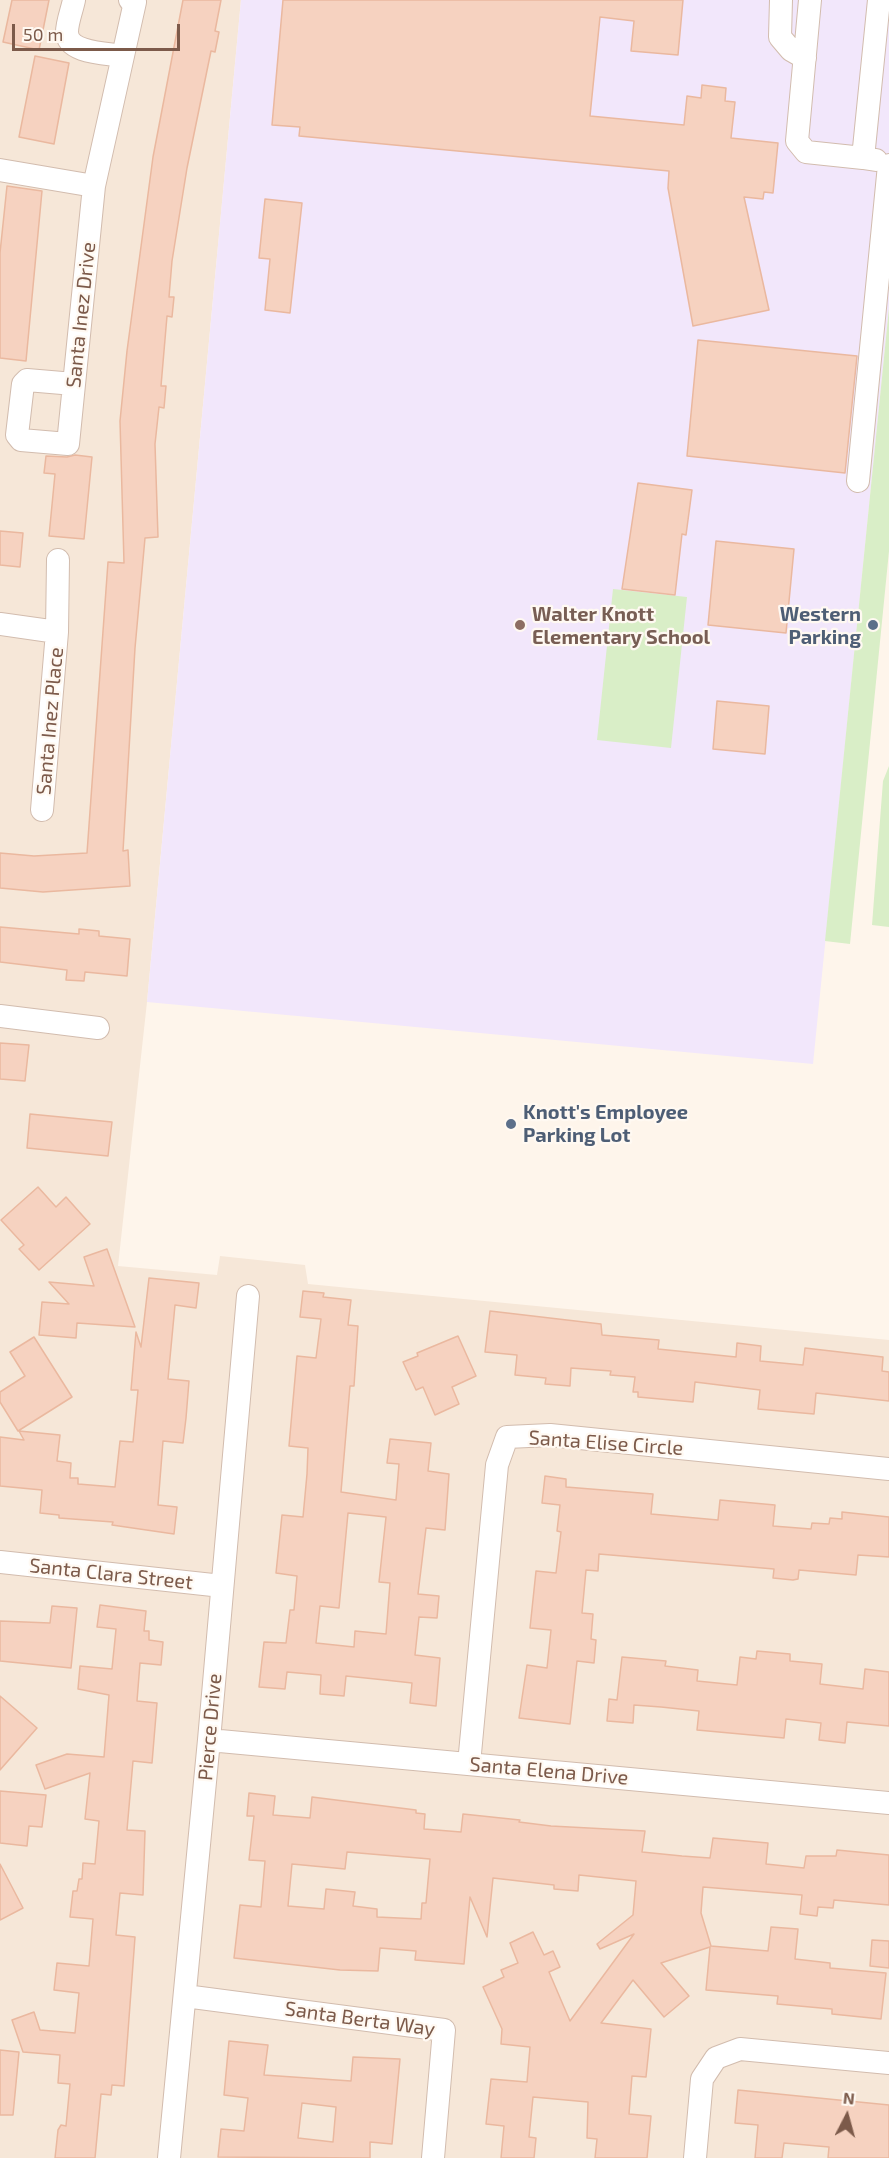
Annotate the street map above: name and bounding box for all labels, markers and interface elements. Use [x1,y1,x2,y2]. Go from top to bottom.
scale bar [15,12,183,50]
text: 50 m [23,23,63,45]
street label: Santa Inez Drive [61,241,101,389]
place label: Walter Knott Elementary School [532,602,710,649]
place label: Western Parking [780,602,861,649]
marker: Walter Knott Elementary School [513,618,527,632]
marker: Western Parking [866,618,880,632]
street label: Santa Inez Place [32,646,68,796]
place label: Knott's Employee Parking Lot [523,1100,688,1147]
marker: Knott's Employee Parking Lot [504,1117,518,1131]
street label: Santa Elise Circle [528,1426,684,1460]
street label: Santa Clara Street [28,1553,194,1595]
street label: Pierce Drive [193,1672,227,1782]
street label: Santa Elena Drive [469,1752,629,1790]
street label: Santa Berta Way [283,1997,437,2041]
north arrow [817,2086,877,2146]
text: N [842,2088,856,2108]

